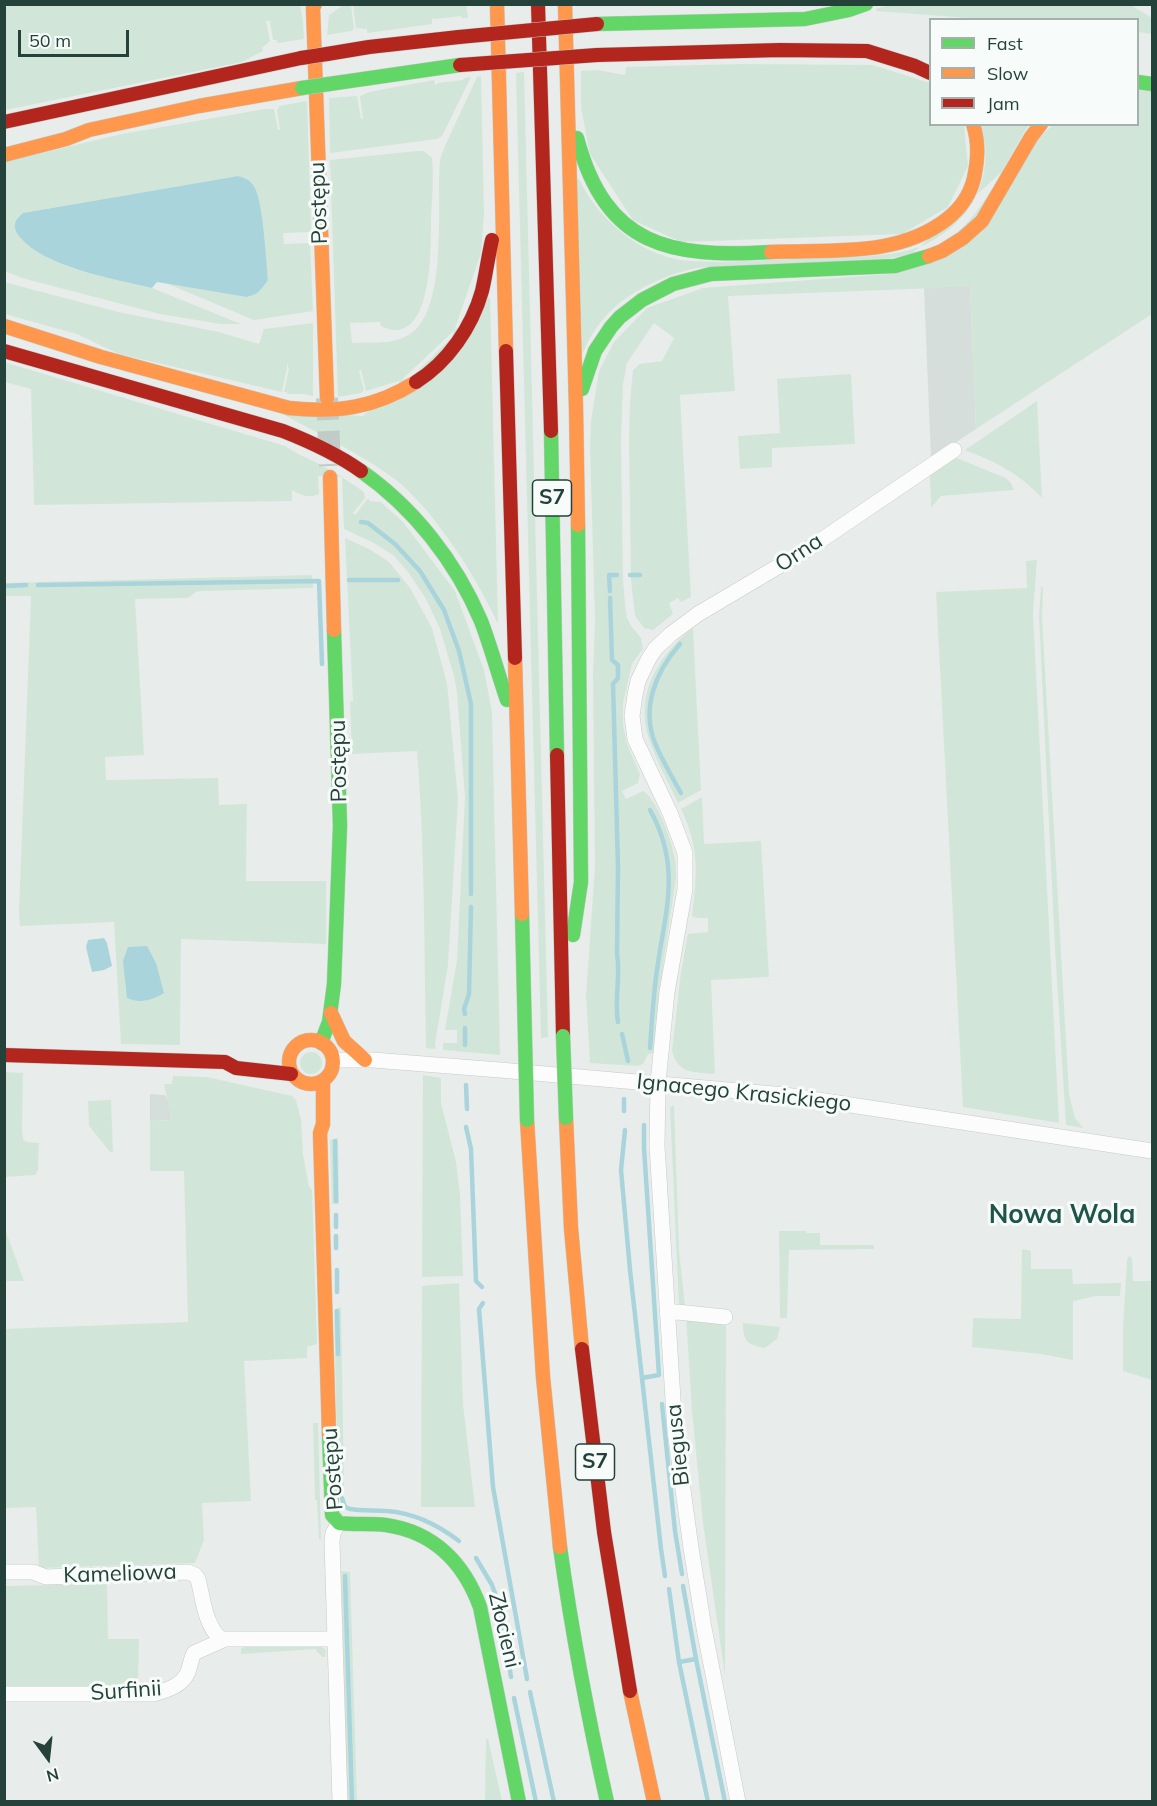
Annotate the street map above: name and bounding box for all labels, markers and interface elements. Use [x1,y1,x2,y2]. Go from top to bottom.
scale bar [21,18,132,56]
legend [929,18,1139,126]
text: 50 m [29,29,71,52]
text: Fast [987,32,1023,55]
text: Slow [987,62,1028,85]
text: Jam [987,92,1020,115]
street label: Postępu [304,161,334,245]
road number: S7 [532,480,572,516]
street label: Orna [770,528,828,578]
street label: Postępu [325,719,353,803]
street label: Ignacego Krasickiego [635,1069,853,1117]
district label: Nowa Wola [989,1199,1135,1231]
street label: Biegusa [661,1403,695,1487]
street label: Postępu [317,1427,349,1511]
road number: S7 [576,1444,614,1480]
street label: Kameliowa [63,1559,177,1589]
street label: Złocieni [482,1589,526,1671]
street label: Surfinii [90,1675,162,1707]
north arrow [18,1728,78,1788]
text: N [44,1764,61,1787]

